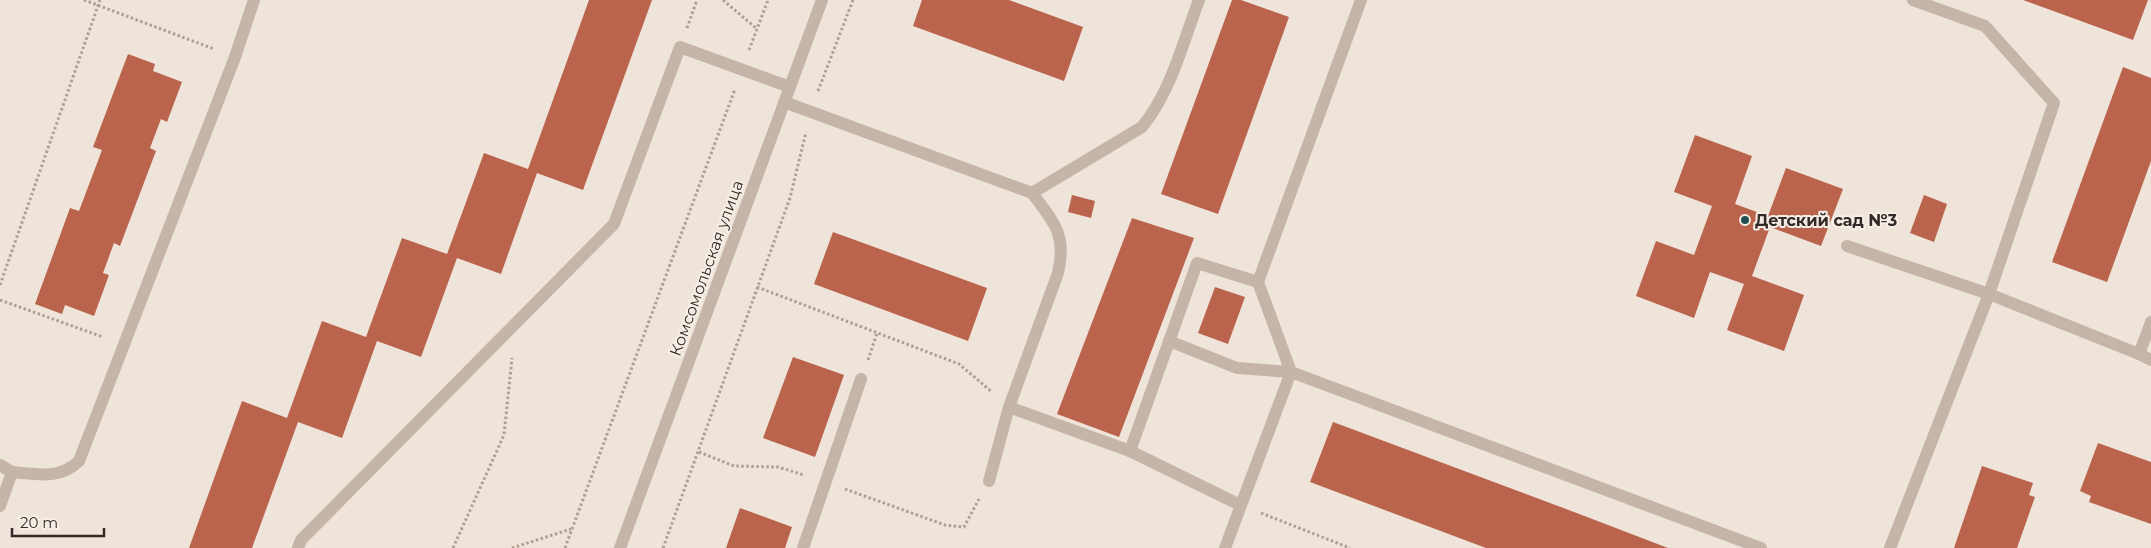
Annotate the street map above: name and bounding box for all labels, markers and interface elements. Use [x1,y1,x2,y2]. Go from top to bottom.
street label: Комсомольская улица [666,178,747,359]
place label: Детский сад №3 [1755,211,1897,230]
marker: Детский сад №3 [1739,214,1751,226]
scale bar [12,506,105,538]
text: 20 m [20,513,58,532]

